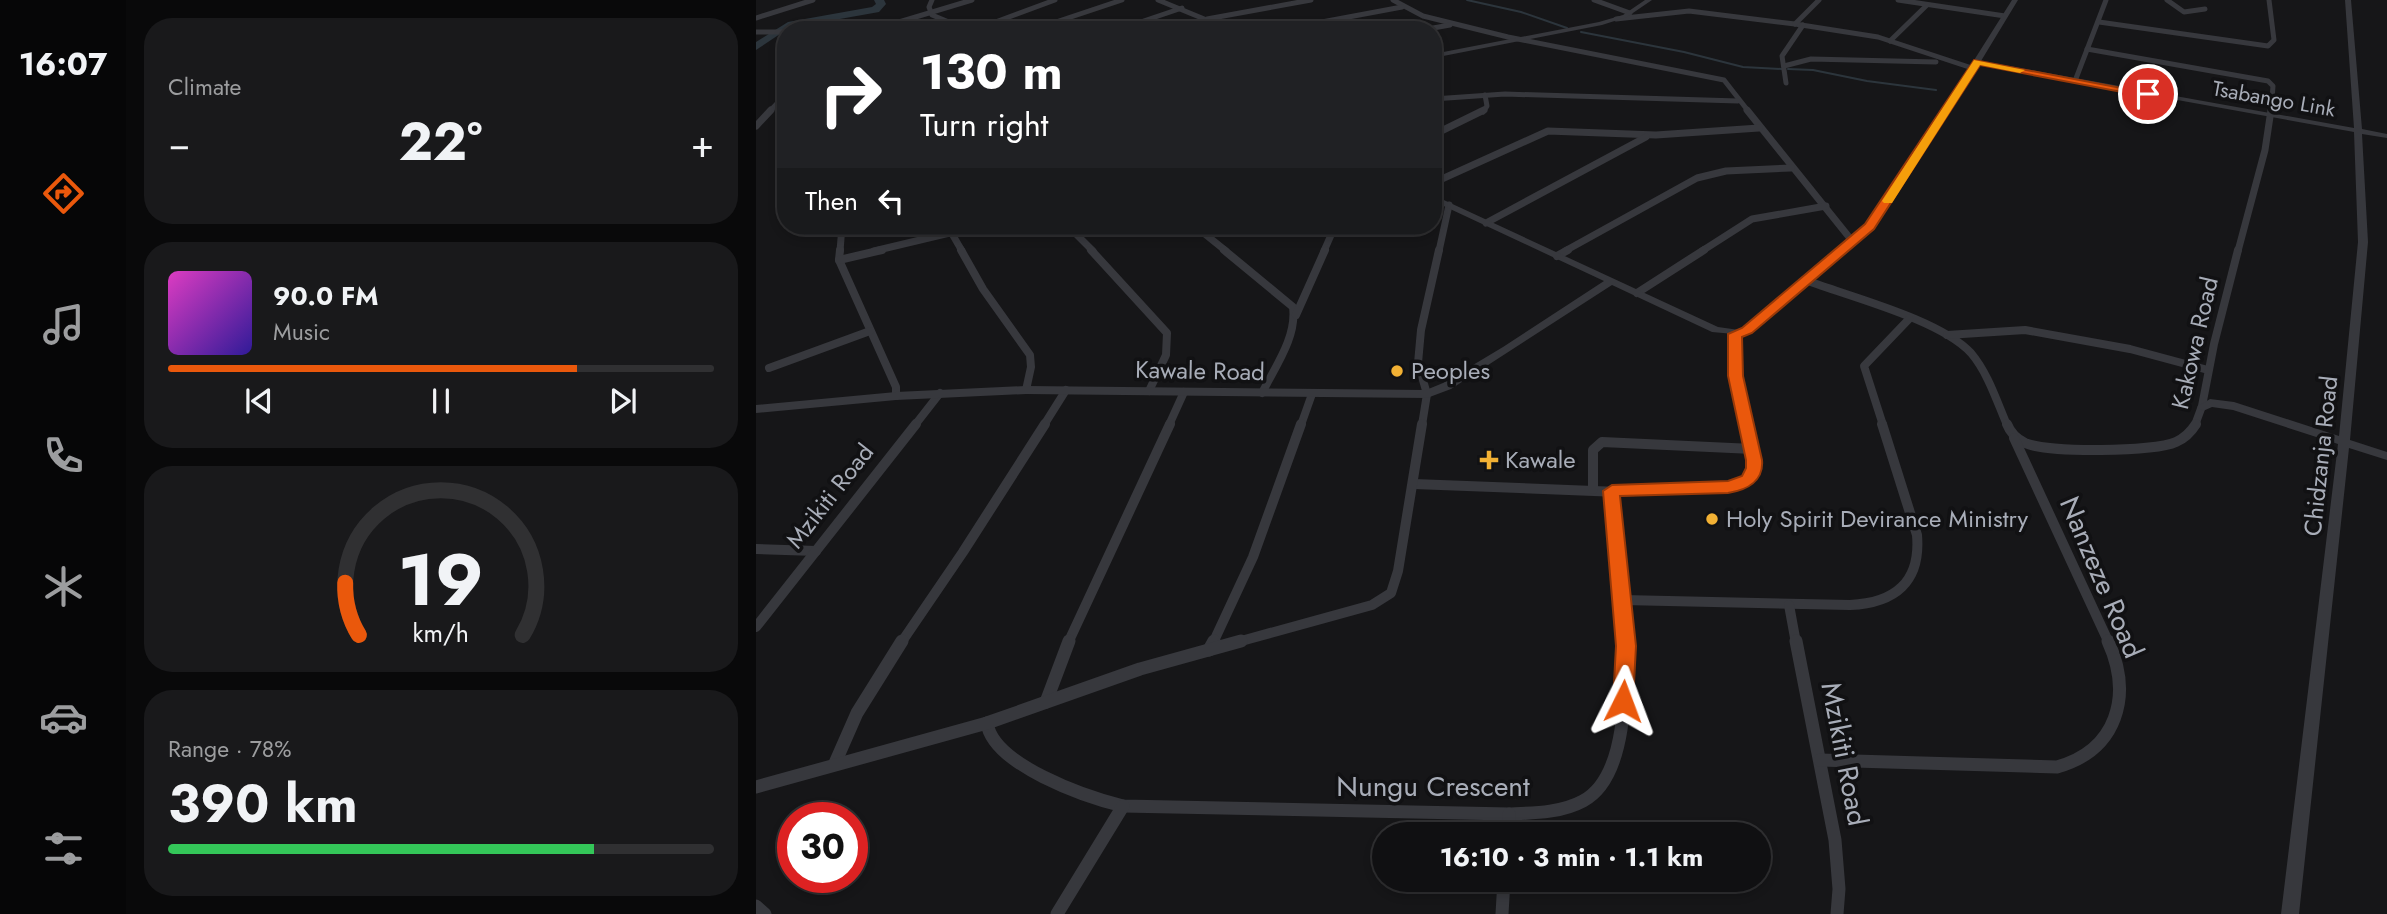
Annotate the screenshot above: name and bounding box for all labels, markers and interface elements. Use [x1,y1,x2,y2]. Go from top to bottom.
text: 130 m [920,37,1063,107]
text: 16:07 [19,41,107,87]
icon: right [805,49,896,140]
pin [2118,64,2178,124]
text: Climate [168,70,241,104]
street label: Tsabango Link [2210,73,2339,125]
icon: arrive [2129,75,2167,113]
text: Turn right [920,102,1049,148]
text: 22° [399,104,482,180]
text: − [168,116,190,171]
text: + [691,116,714,171]
icon: directions [39,169,88,218]
text: Then [805,182,858,220]
icon: left [872,182,910,220]
street label: Kakowa Road [2162,273,2227,413]
text: 90.0 FM [273,277,379,315]
icon: music [39,300,88,349]
text: Music [273,315,330,349]
street label: Kawale Road [1135,352,1265,389]
place label: Peoples [1411,353,1490,388]
marker: Peoples [1389,363,1405,379]
street label: Chidzanja Road [2295,374,2346,538]
icon: previous [240,382,278,420]
icon: pause [422,382,460,420]
icon: next [604,382,642,420]
icon: phone [39,431,88,480]
street label: Mzikiti Road [777,436,882,556]
place label: Kawale [1505,442,1576,477]
marker: Kawale [1479,450,1499,470]
street label: Nanzeze Road [2049,490,2154,664]
place label: Holy Spirit Devirance Ministry [1726,501,2028,536]
marker: Holy Spirit Devirance Ministry [1704,511,1720,527]
text: 19 [398,527,484,632]
icon: climate [39,562,88,611]
text: km/h [413,615,469,651]
position arrow [1586,664,1660,738]
street label: Mzikiti Road [1811,679,1878,829]
icon: car [39,693,88,742]
text: Range · 78% [168,732,292,766]
text: 390 km [168,766,358,842]
street label: Nungu Crescent [1336,766,1530,807]
speed limit sign: 30 [777,802,868,893]
icon: filters [39,824,88,873]
text: 16:10 · 3 min · 1.1 km [1440,838,1703,876]

